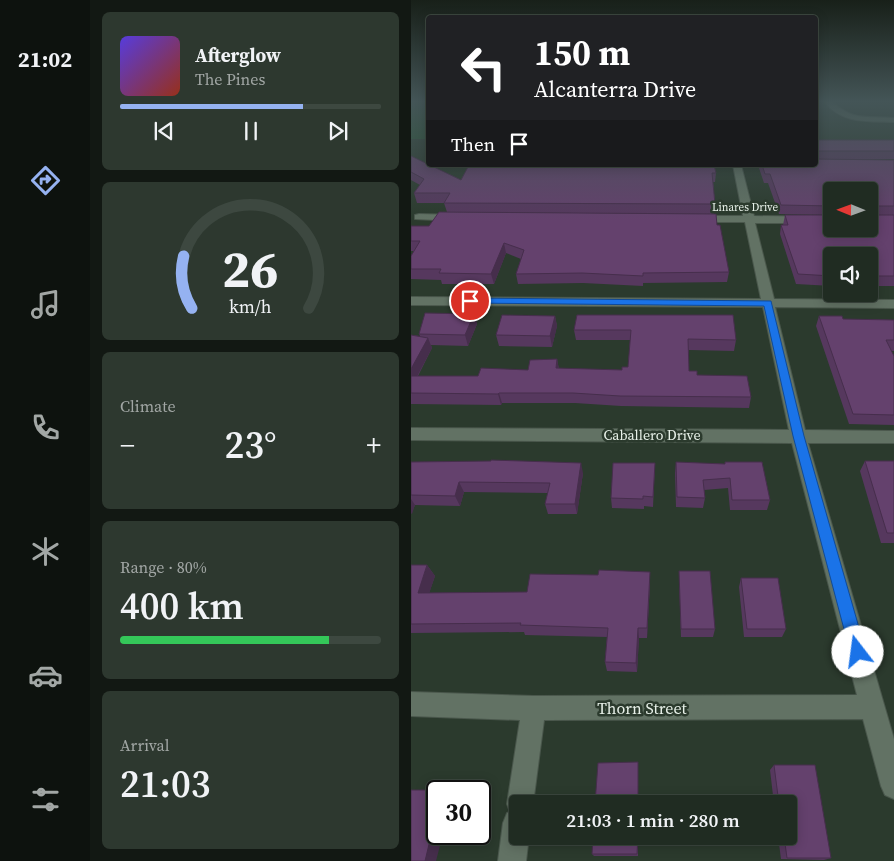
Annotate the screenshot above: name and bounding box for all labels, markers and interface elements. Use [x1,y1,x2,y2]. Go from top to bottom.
text: 150 m [534,29,630,77]
icon: left [451,35,516,100]
text: Afterglow [195,42,281,68]
text: 21:02 [18,44,72,74]
text: The Pines [195,68,265,90]
text: Alcanterra Drive [534,74,696,104]
icon: previous [150,117,178,145]
icon: pause [237,117,265,145]
icon: next [324,117,352,145]
icon: arrive [505,130,533,158]
text: Then [451,131,495,157]
icon: directions [28,163,63,198]
north arrow [823,182,879,238]
map controls [823,182,878,302]
street label: Linares Drive [712,200,778,215]
text: 26 [222,233,279,304]
button: sound [823,247,878,302]
pin [449,280,491,322]
icon: music [28,287,63,322]
icon: arrive [456,287,484,315]
text: km/h [229,294,272,319]
text: Climate [120,395,176,417]
icon: phone [28,410,63,445]
text: 23° [225,419,276,471]
street label: Caballero Drive [603,425,701,445]
text: − [120,426,135,464]
text: + [366,426,381,464]
icon: climate [28,534,63,569]
text: Range · 80% [120,556,207,578]
text: 400 km [120,580,244,632]
position arrow [831,625,883,677]
icon: car [28,658,63,693]
street label: Thorn Street [597,697,688,719]
text: Arrival [120,734,169,756]
text: 21:03 [120,758,210,810]
speed limit sign: 30 [426,780,491,845]
icon: filters [28,782,63,817]
text: 21:03 · 1 min · 280 m [566,807,740,833]

